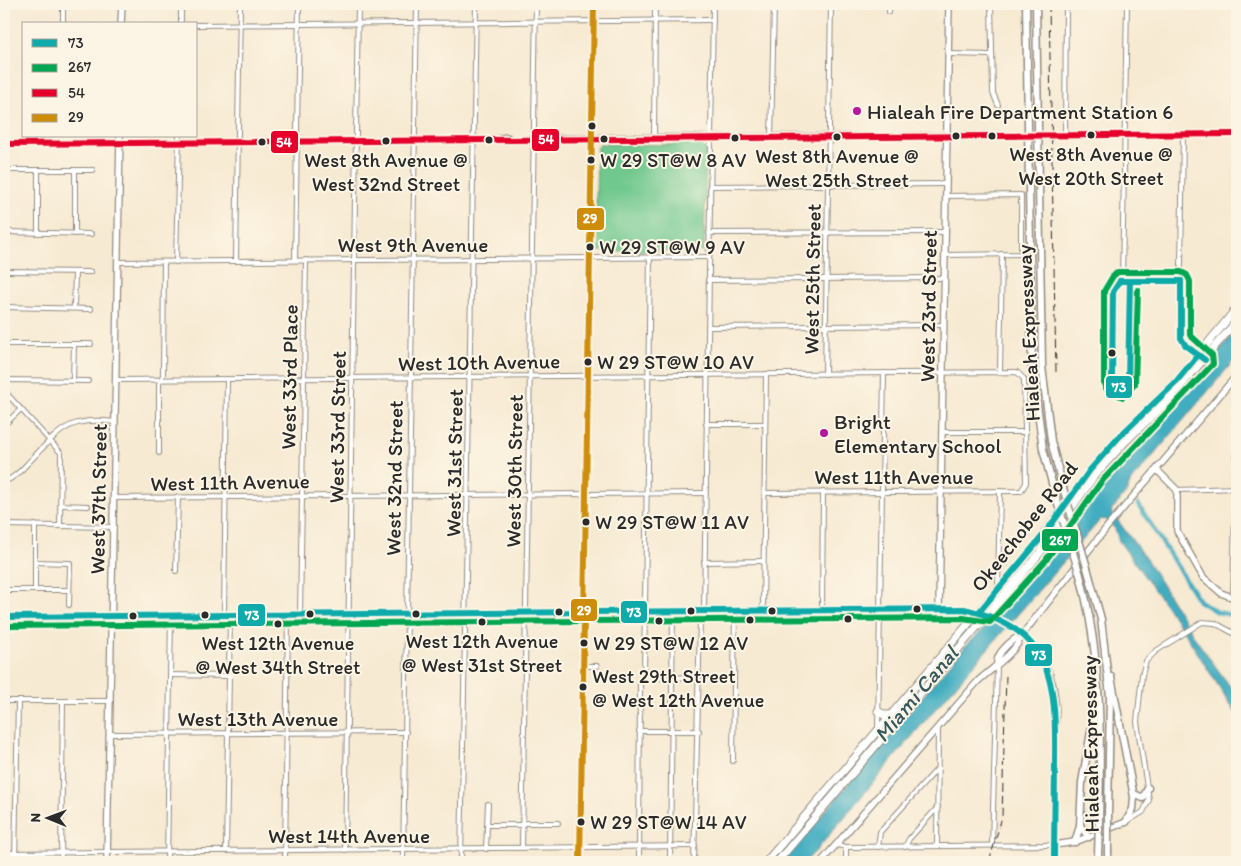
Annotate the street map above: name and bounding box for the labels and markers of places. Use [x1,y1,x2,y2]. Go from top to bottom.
place label: Hialeah Fire Department Station 6 [867,99,1173,124]
marker: Hialeah Fire Department Station 6 [851,105,863,117]
unlabelled marker [587,121,597,131]
marker: West 8th Avenue @ West 20th Street [1086,130,1096,140]
unlabelled marker [951,131,961,141]
unlabelled marker [987,131,997,141]
marker: West 8th Avenue @ West 25th Street [832,132,842,142]
unlabelled marker [730,133,740,143]
unlabelled marker [599,134,609,144]
unlabelled marker [484,135,494,145]
marker: West 8th Avenue @ West 32nd Street [381,136,391,146]
unlabelled marker [257,137,267,147]
place label: West 8th Avenue @ West 20th Street [1009,142,1173,190]
place label: West 8th Avenue @ West 25th Street [755,144,919,192]
place label: West 8th Avenue @ West 32nd Street [304,148,468,196]
place label: W 29 ST@W 8 AV [600,148,746,172]
marker: W 29 ST@W 8 AV [586,155,596,165]
place label: W 29 ST@W 9 AV [599,235,745,259]
marker: W 29 ST@W 9 AV [585,242,595,252]
unlabelled marker [1107,348,1117,358]
place label: W 29 ST@W 10 AV [597,350,754,374]
marker: W 29 ST@W 10 AV [583,357,593,367]
place label: Bright Elementary School [834,409,1002,458]
marker: Bright Elementary School [818,427,830,439]
place label: W 29 ST@W 11 AV [595,510,749,534]
marker: W 29 ST@W 11 AV [581,517,591,527]
unlabelled marker [912,604,922,614]
unlabelled marker [686,606,696,616]
unlabelled marker [767,606,777,616]
unlabelled marker [554,607,564,617]
unlabelled marker [305,609,315,619]
unlabelled marker [411,609,421,619]
unlabelled marker [200,610,210,620]
unlabelled marker [128,611,138,621]
unlabelled marker [843,614,853,624]
unlabelled marker [745,615,755,625]
unlabelled marker [654,616,664,626]
marker: West 12th Avenue @ West 31st Street [477,617,487,627]
marker: West 12th Avenue @ West 34th Street [273,619,283,629]
place label: West 12th Avenue @ West 31st Street [402,629,562,677]
place label: West 12th Avenue @ West 34th Street [195,631,361,679]
place label: W 29 ST@W 12 AV [593,631,748,655]
marker: W 29 ST@W 12 AV [579,638,589,648]
place label: West 29th Street @ West 12th Avenue [592,664,764,712]
marker: West 29th Street @ West 12th Avenue [578,682,588,692]
place label: W 29 ST@W 14 AV [590,810,747,834]
marker: W 29 ST@W 14 AV [576,817,586,827]

